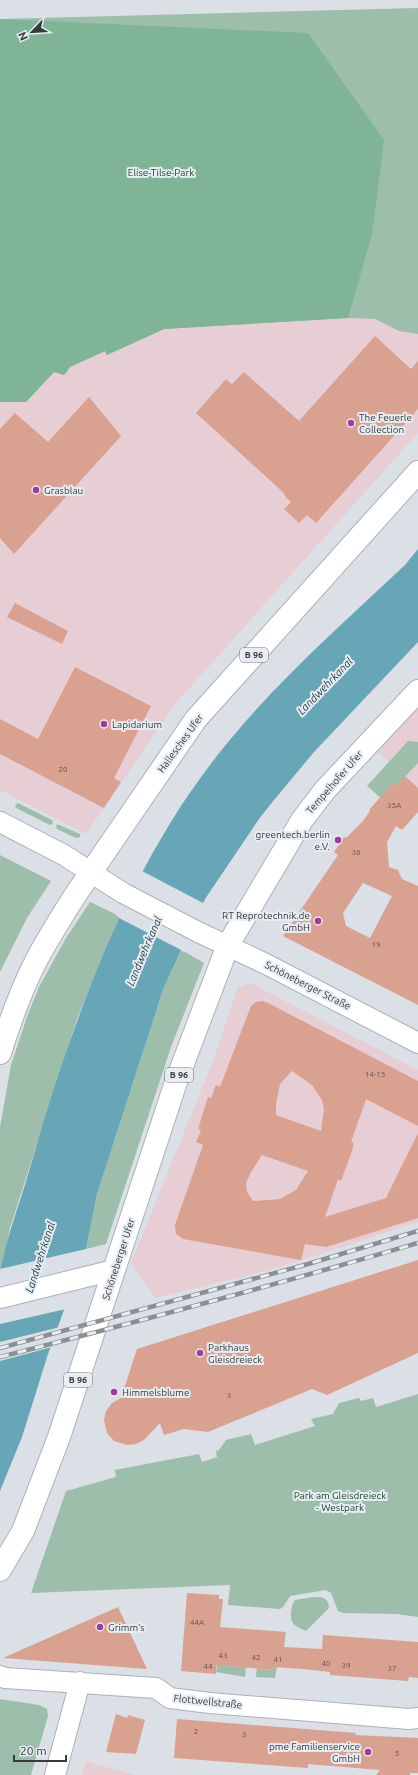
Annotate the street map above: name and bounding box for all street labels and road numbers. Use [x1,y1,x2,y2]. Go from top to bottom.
road number: B 96 [240,648,268,662]
street label: Hallesches Ufer [155,712,205,775]
street label: Tempelhofer Ufer [304,748,365,816]
street label: Schöneberger Straße [263,959,353,1012]
road number: B 96 [165,1068,193,1082]
street label: Schöneberger Ufer [100,1217,137,1301]
road number: B 96 [64,1373,92,1387]
street label: Flottwellstraße [173,1692,243,1711]

